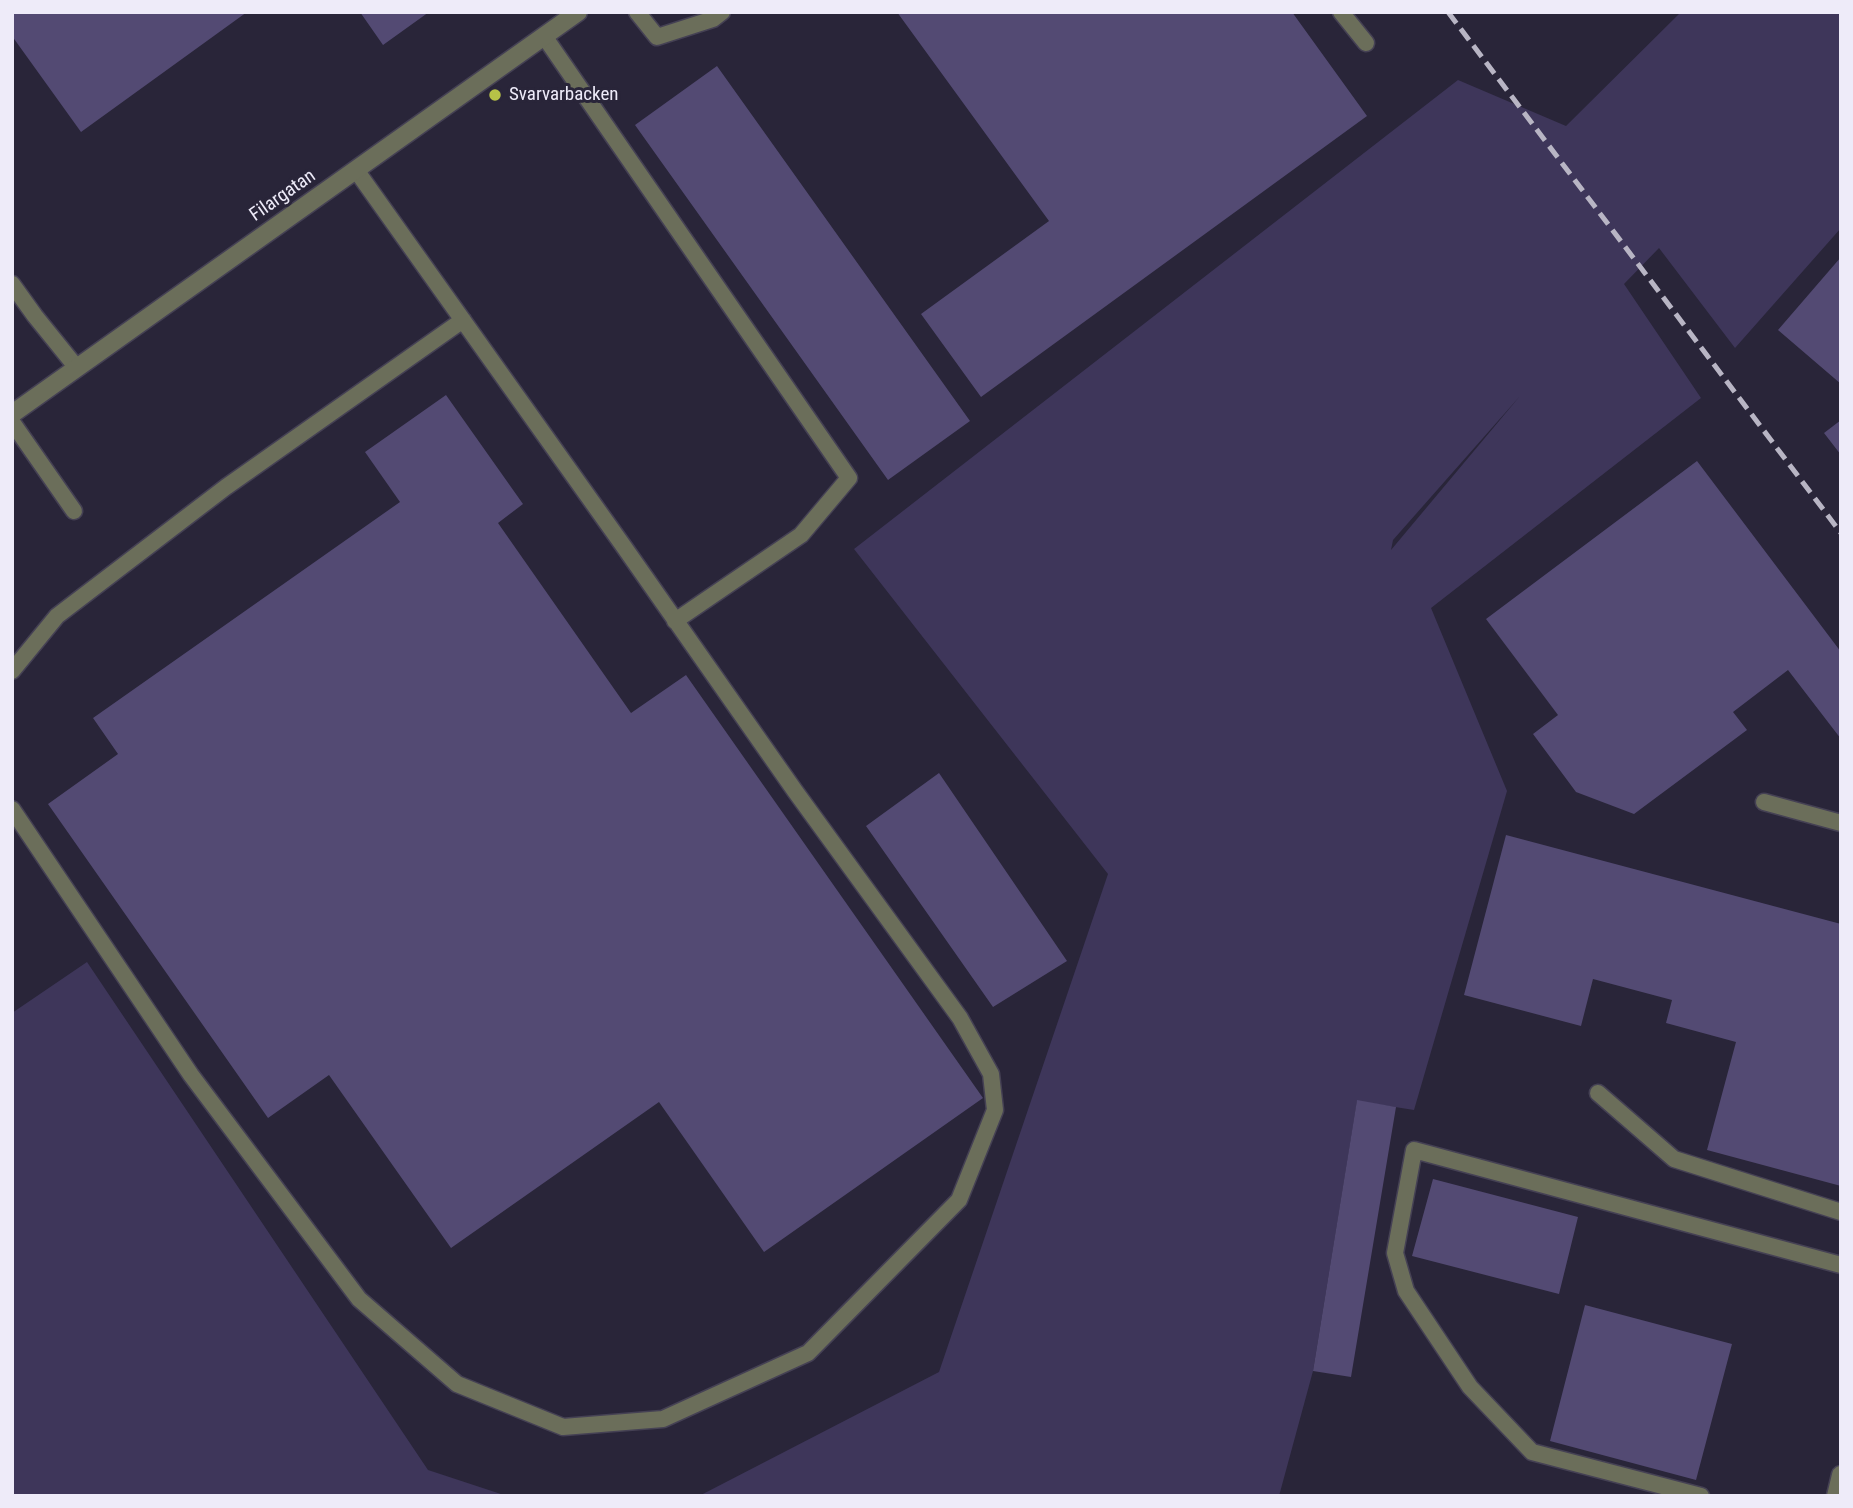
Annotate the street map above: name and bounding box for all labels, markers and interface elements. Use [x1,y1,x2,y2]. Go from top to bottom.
place label: Svarvarbacken [509,84,619,106]
marker: Svarvarbacken [487,87,503,103]
street label: Filargatan [246,165,320,227]

